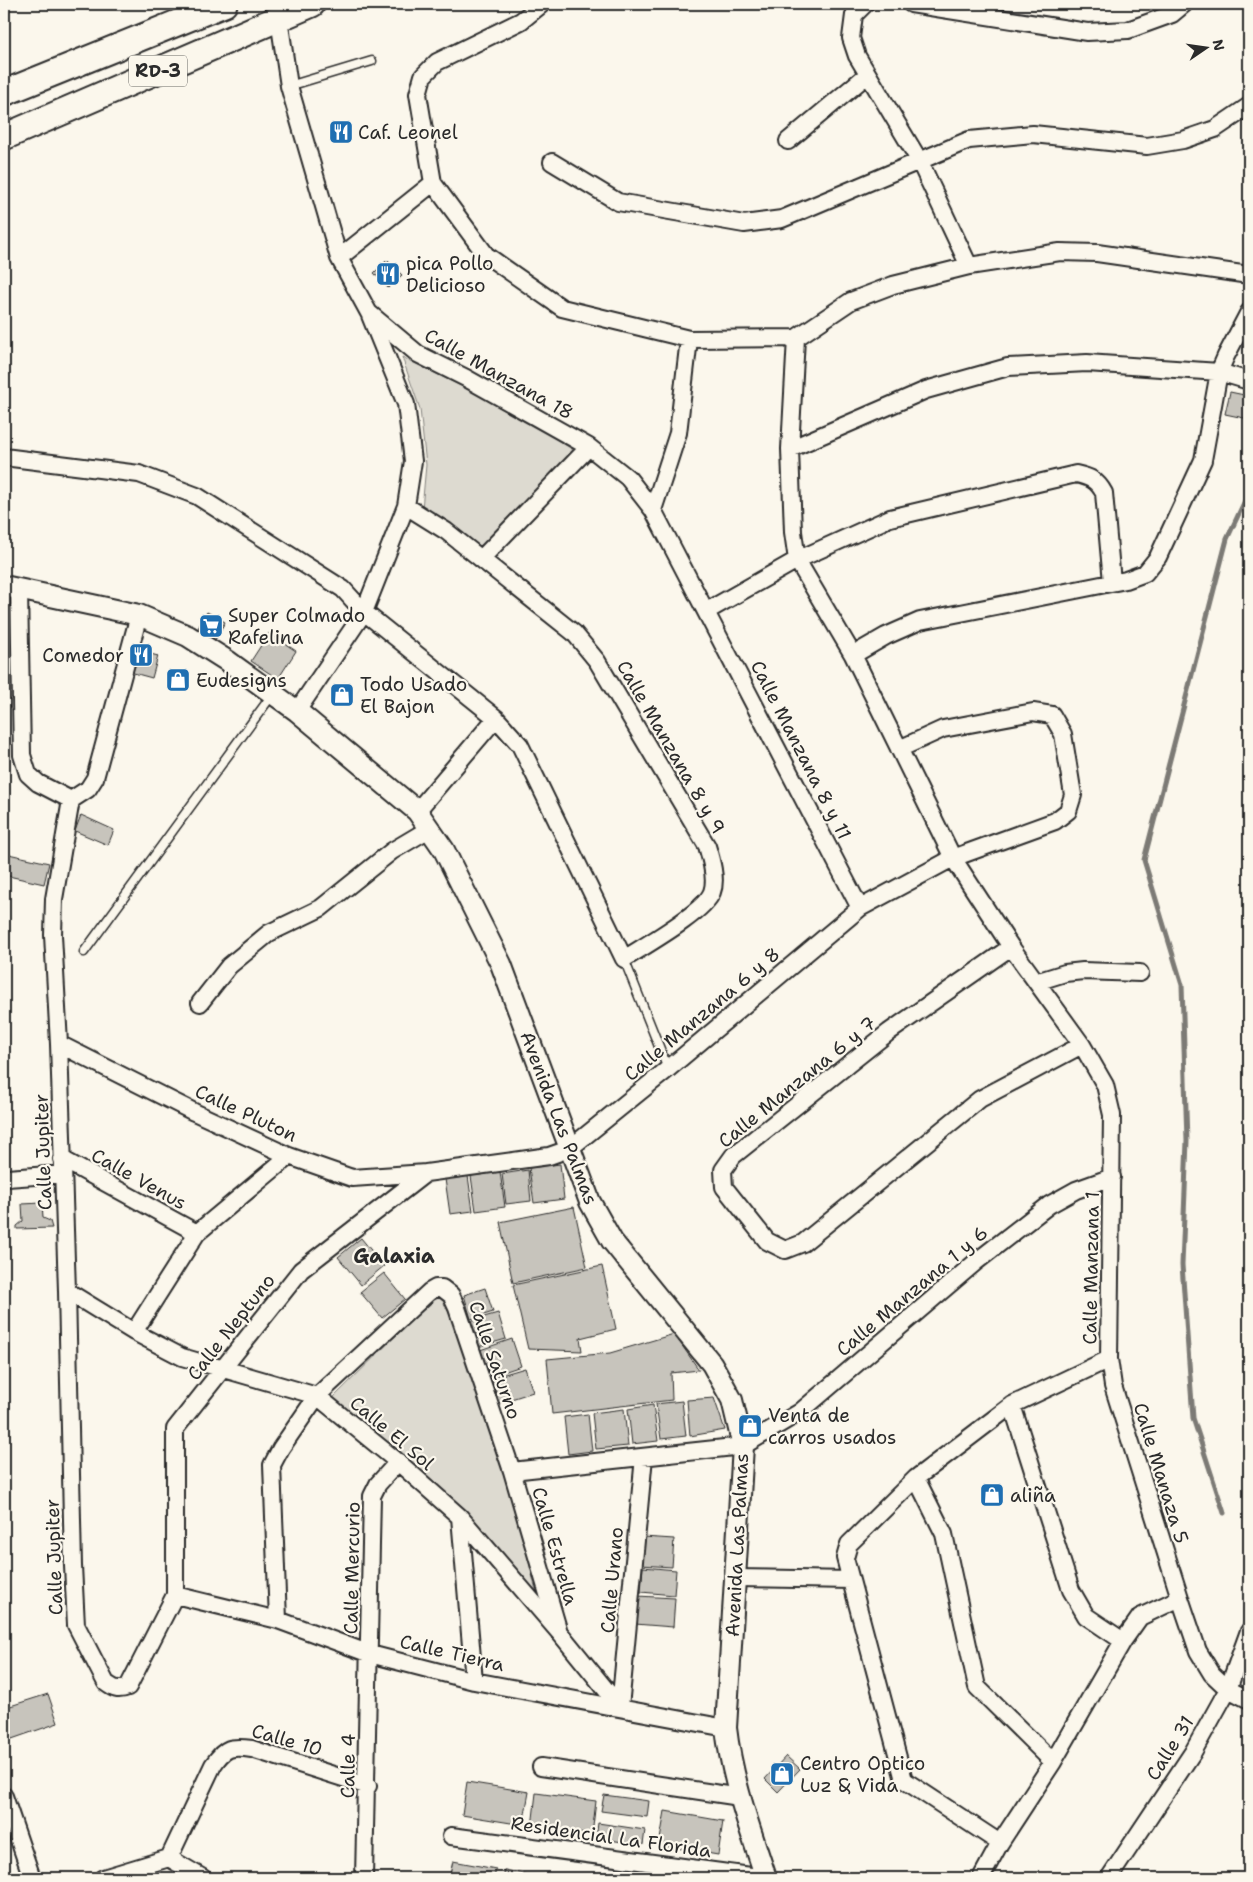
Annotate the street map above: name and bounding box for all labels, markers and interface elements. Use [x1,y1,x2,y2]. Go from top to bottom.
north arrow [1180,22,1230,72]
text: N [1209,38,1229,53]
road number: RD-3 [129,56,187,86]
restaurant icon: Caf. Leonel [328,119,354,145]
place label: Caf. Leonel [358,120,458,145]
place label: pica Pollo Delicioso [406,251,494,298]
restaurant icon: pica Pollo Delicioso [375,261,401,287]
street label: Calle Manzana 18 [420,323,578,425]
place label: Super Colmado Rafelina [228,603,365,650]
supermarket icon: Super Colmado Rafelina [198,613,224,639]
restaurant icon: Comedor [128,642,154,668]
place label: Comedor [42,643,124,668]
street label: Calle Manzana 8 y 9 [611,656,731,838]
street label: Calle Manzana 8 y 11 [745,656,857,844]
shop icon: Eudesigns [165,667,191,693]
place label: Eudesigns [196,668,287,693]
place label: Todo Usado El Bajon [360,672,467,719]
shop icon: Todo Usado El Bajon [329,682,355,708]
street label: Calle Manzana 6 y 8 [619,941,785,1087]
street label: Calle Manzana 6 y 7 [713,1011,881,1153]
street label: Avenida Las Palmas [514,1028,604,1208]
street label: Calle Pluton [191,1078,301,1148]
street label: Calle Jupiter [28,1093,58,1211]
street label: Calle Venus [87,1143,191,1215]
street label: Calle Manzana 1 [1077,1191,1105,1345]
street label: Calle Manzana 1 y 6 [831,1220,993,1362]
district label: Galaxia [353,1243,435,1269]
street label: Calle Neptuno [181,1268,281,1386]
street label: Calle Saturno [463,1297,527,1423]
street label: Calle El Sol [345,1390,440,1476]
street label: Calle Manaza 5 [1128,1400,1194,1546]
place label: Venta de carros usados [768,1403,896,1450]
shop icon: Venta de carros usados [737,1413,763,1439]
street label: Avenida Las Palmas [720,1453,754,1637]
shop icon: aliña [979,1482,1005,1508]
place label: aliña [1010,1483,1056,1508]
street label: Calle Estrella [526,1484,584,1608]
street label: Calle Jupiter [39,1498,69,1616]
street label: Calle Mercurio [338,1501,366,1635]
street label: Calle Urano [595,1526,629,1634]
street label: Calle Tierra [397,1629,507,1677]
street label: Calle 31 [1140,1711,1200,1785]
street label: Calle 10 [249,1718,325,1762]
street label: Calle 4 [335,1733,361,1799]
place label: Centro Optico Luz & Vida [800,1751,925,1798]
shop icon: Centro Optico Luz & Vida [769,1761,795,1787]
street label: Residencial La Florida [509,1811,713,1863]

